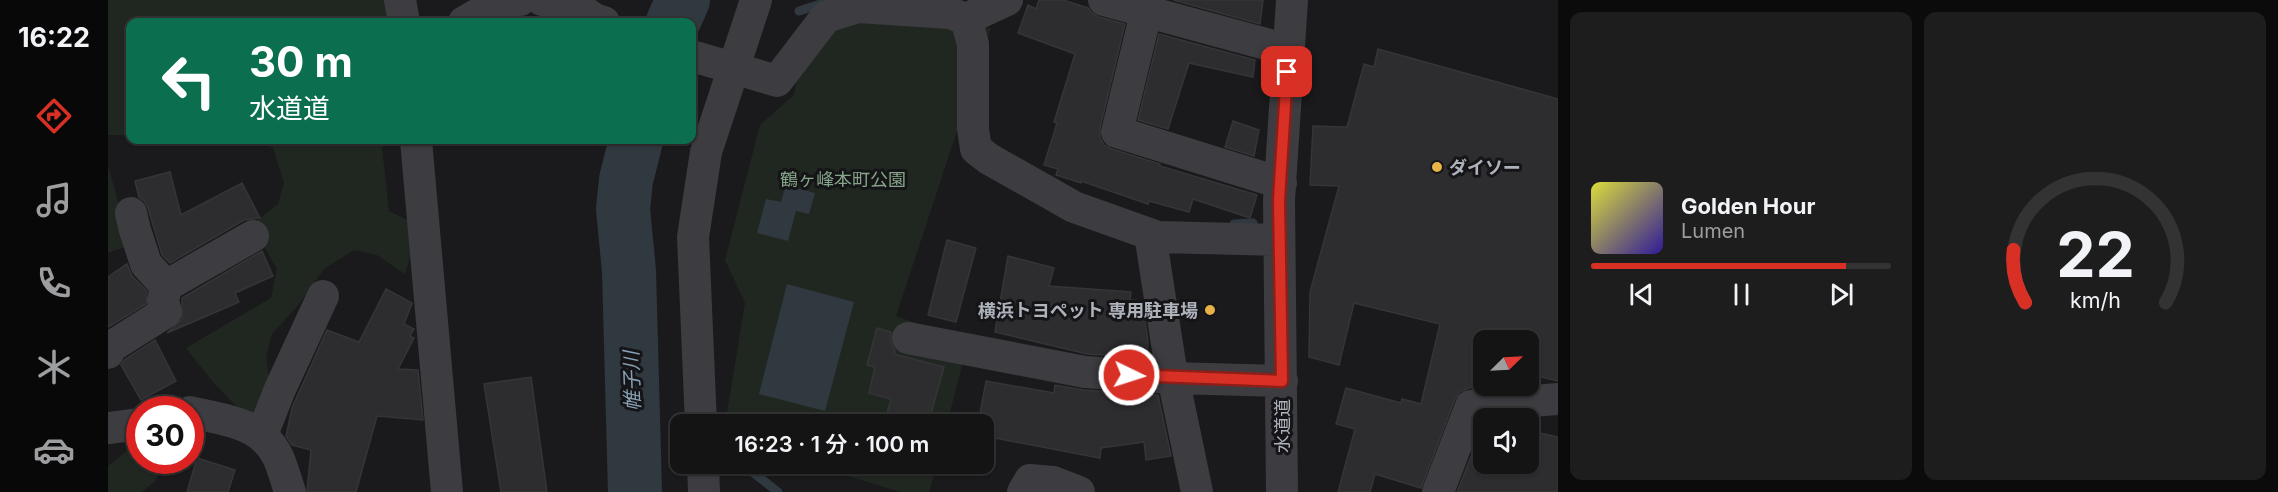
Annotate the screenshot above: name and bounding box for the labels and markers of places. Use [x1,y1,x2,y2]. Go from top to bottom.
pin [1261,46,1312,97]
place label: ダイソー [1449,157,1521,178]
marker: ダイソー [1430,160,1444,174]
place label: 横浜トヨペット 専用駐車場 [978,300,1198,321]
marker: 横浜トヨペット 専用駐車場 [1203,303,1217,317]

